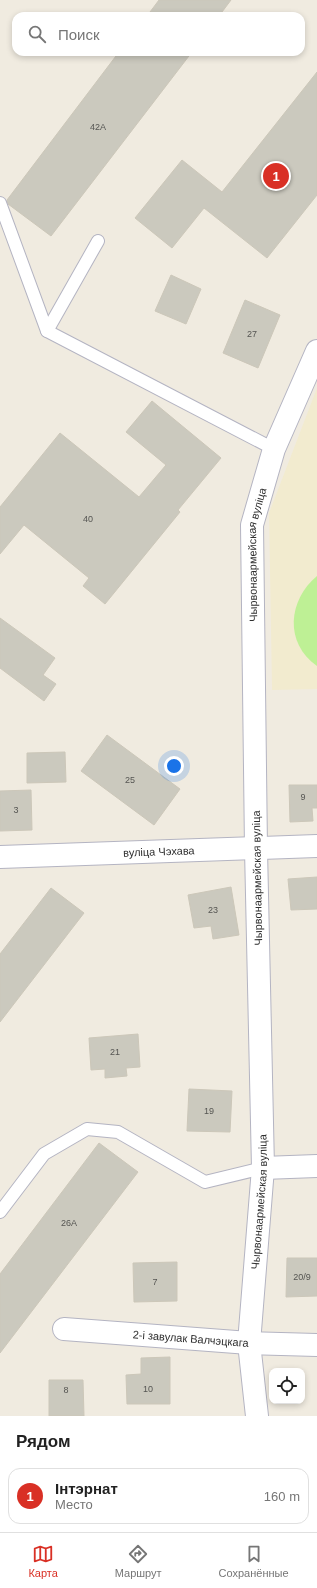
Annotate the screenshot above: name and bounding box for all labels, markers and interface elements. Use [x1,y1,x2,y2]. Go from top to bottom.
search box [12,12,305,56]
icon: search [26,23,48,45]
text: Поиск [58,26,100,43]
house number: 42А [90,122,106,132]
pin: 1 [263,161,289,191]
house number: 27 [247,329,257,339]
street label: Чырвонаармейская вуліца [246,485,269,622]
house number: 40 [83,514,93,524]
your location [164,756,184,776]
house number: 25 [125,775,135,785]
house number: 9 [300,792,306,802]
house number: 3 [13,805,19,815]
street label: Чырвонаармейская вуліца [250,809,264,946]
street label: вуліца Чэхава [123,844,196,859]
house number: 23 [208,905,218,915]
house number: 21 [110,1047,120,1057]
house number: 19 [204,1106,214,1116]
street label: Чырвонаармейская вуліца [249,1133,269,1270]
house number: 26А [61,1218,77,1228]
house number: 20/9 [293,1272,311,1282]
house number: 7 [152,1277,158,1287]
street label: 2-і завулак Валчэцкага [132,1328,250,1349]
map controls [269,1368,305,1404]
button: locate [269,1368,305,1404]
house number: 10 [143,1384,153,1394]
house number: 8 [63,1385,69,1395]
text: Рядом [16,1432,71,1451]
text: Інтэрнат [55,1480,118,1497]
text: 1 [26,1489,34,1504]
text: 160 m [264,1489,300,1504]
text: Место [55,1497,93,1512]
tab: Карта [28,1543,58,1579]
tab: Маршрут [115,1543,162,1579]
tab: Сохранённые [219,1543,289,1579]

